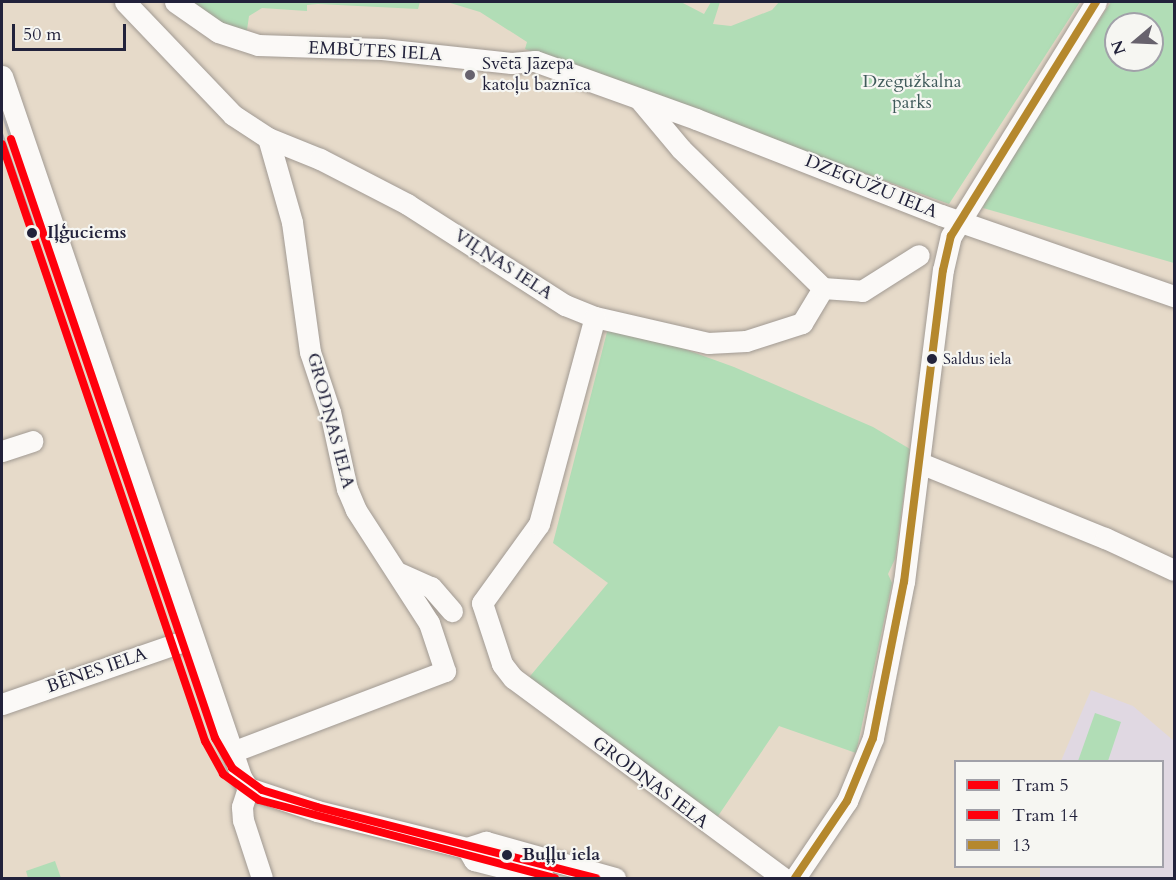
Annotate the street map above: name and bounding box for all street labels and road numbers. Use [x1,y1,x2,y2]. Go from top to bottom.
street label: EMBŪTES IELA [307,38,443,66]
street label: DZEGUŽU IELA [802,151,940,223]
street label: VIĻŅAS IELA [450,225,556,305]
street label: GRODŅAS IELA [301,351,359,491]
street label: BĒNES IELA [44,644,150,698]
street label: GRODŅAS IELA [588,732,712,834]

